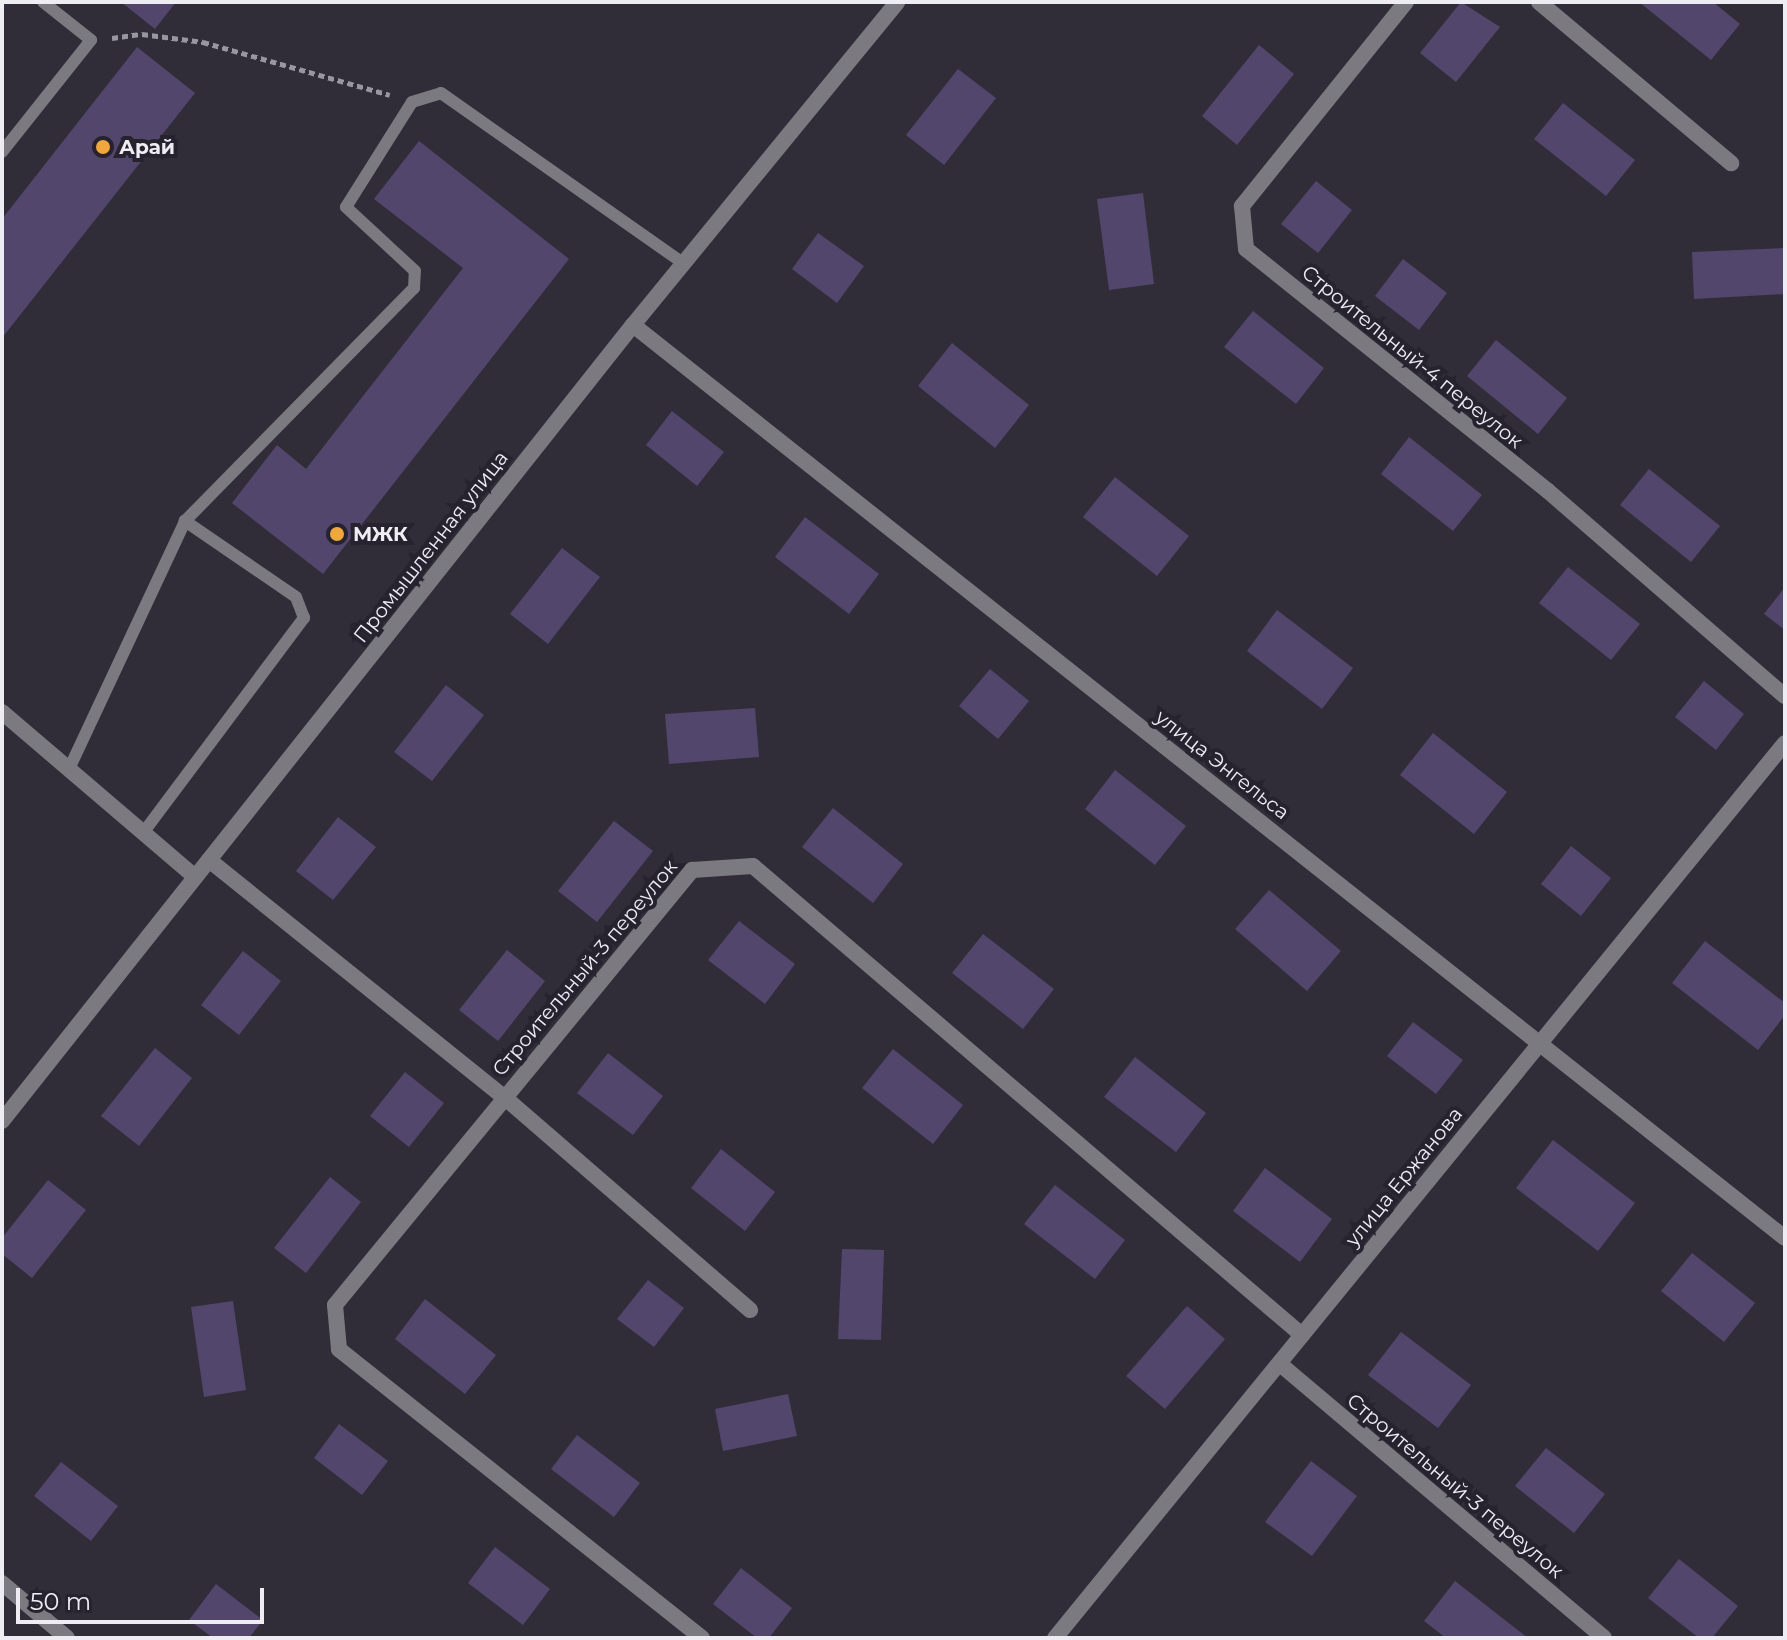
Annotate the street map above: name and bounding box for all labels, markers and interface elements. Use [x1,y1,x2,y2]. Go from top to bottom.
place label: Арай [119,135,175,159]
marker: Арай [94,138,112,156]
street label: Строительный-4 переулок [1297,260,1527,454]
street label: Промышленная улица [349,446,513,648]
place label: МЖК [353,522,408,546]
marker: МЖК [328,525,346,543]
street label: улица Энгельса [1150,705,1294,825]
street label: Строительный-3 переулок [487,855,683,1081]
street label: улица Ержанова [1340,1103,1468,1251]
street label: Строительный-3 переулок [1342,1388,1568,1584]
scale bar [20,1572,268,1622]
text: 50 m [30,1587,91,1616]

